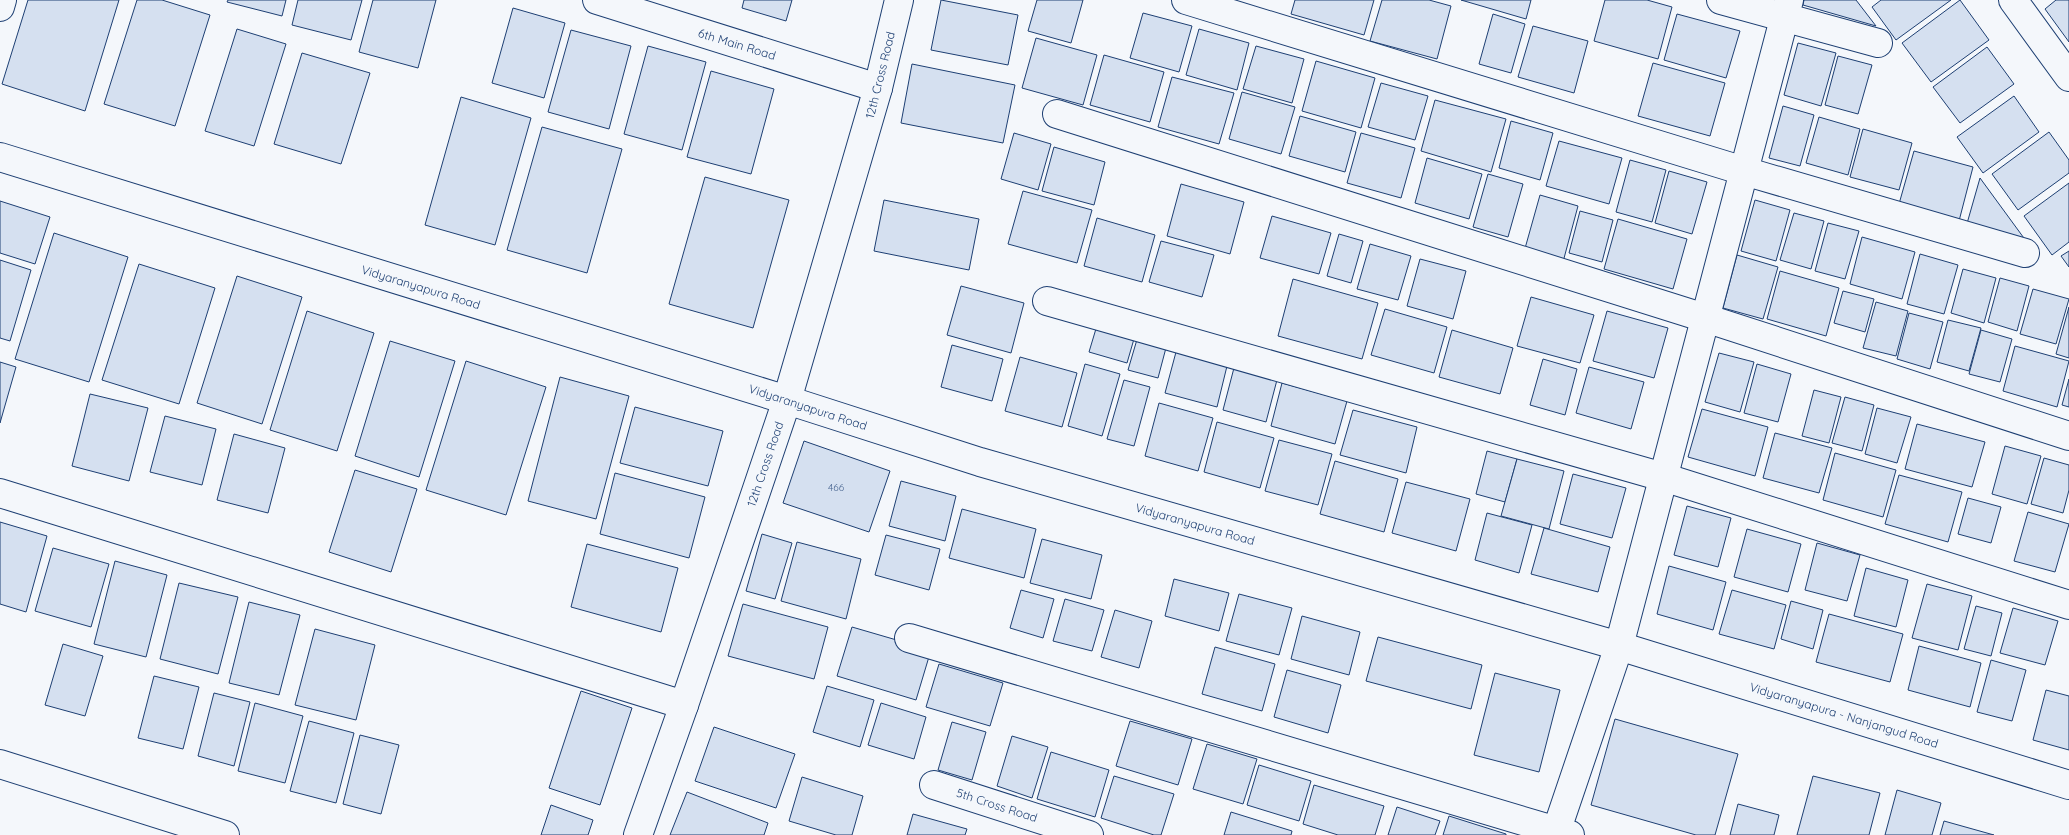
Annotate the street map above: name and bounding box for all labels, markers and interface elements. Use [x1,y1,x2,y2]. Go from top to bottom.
street label: 6th Main Road [696,25,778,63]
street label: 12th Cross Road [862,30,898,120]
street label: Vidyaranyapura Road [360,262,482,312]
street label: Vidyaranyapura Road [747,381,869,433]
street label: 12th Cross Road [743,419,787,509]
house number: 466 [828,481,845,494]
street label: Vidyaranyapura Road [1134,500,1256,548]
street label: Vidyaranyapura - Nanjangud Road [1748,679,1940,751]
street label: 5th Cross Road [955,785,1039,825]

